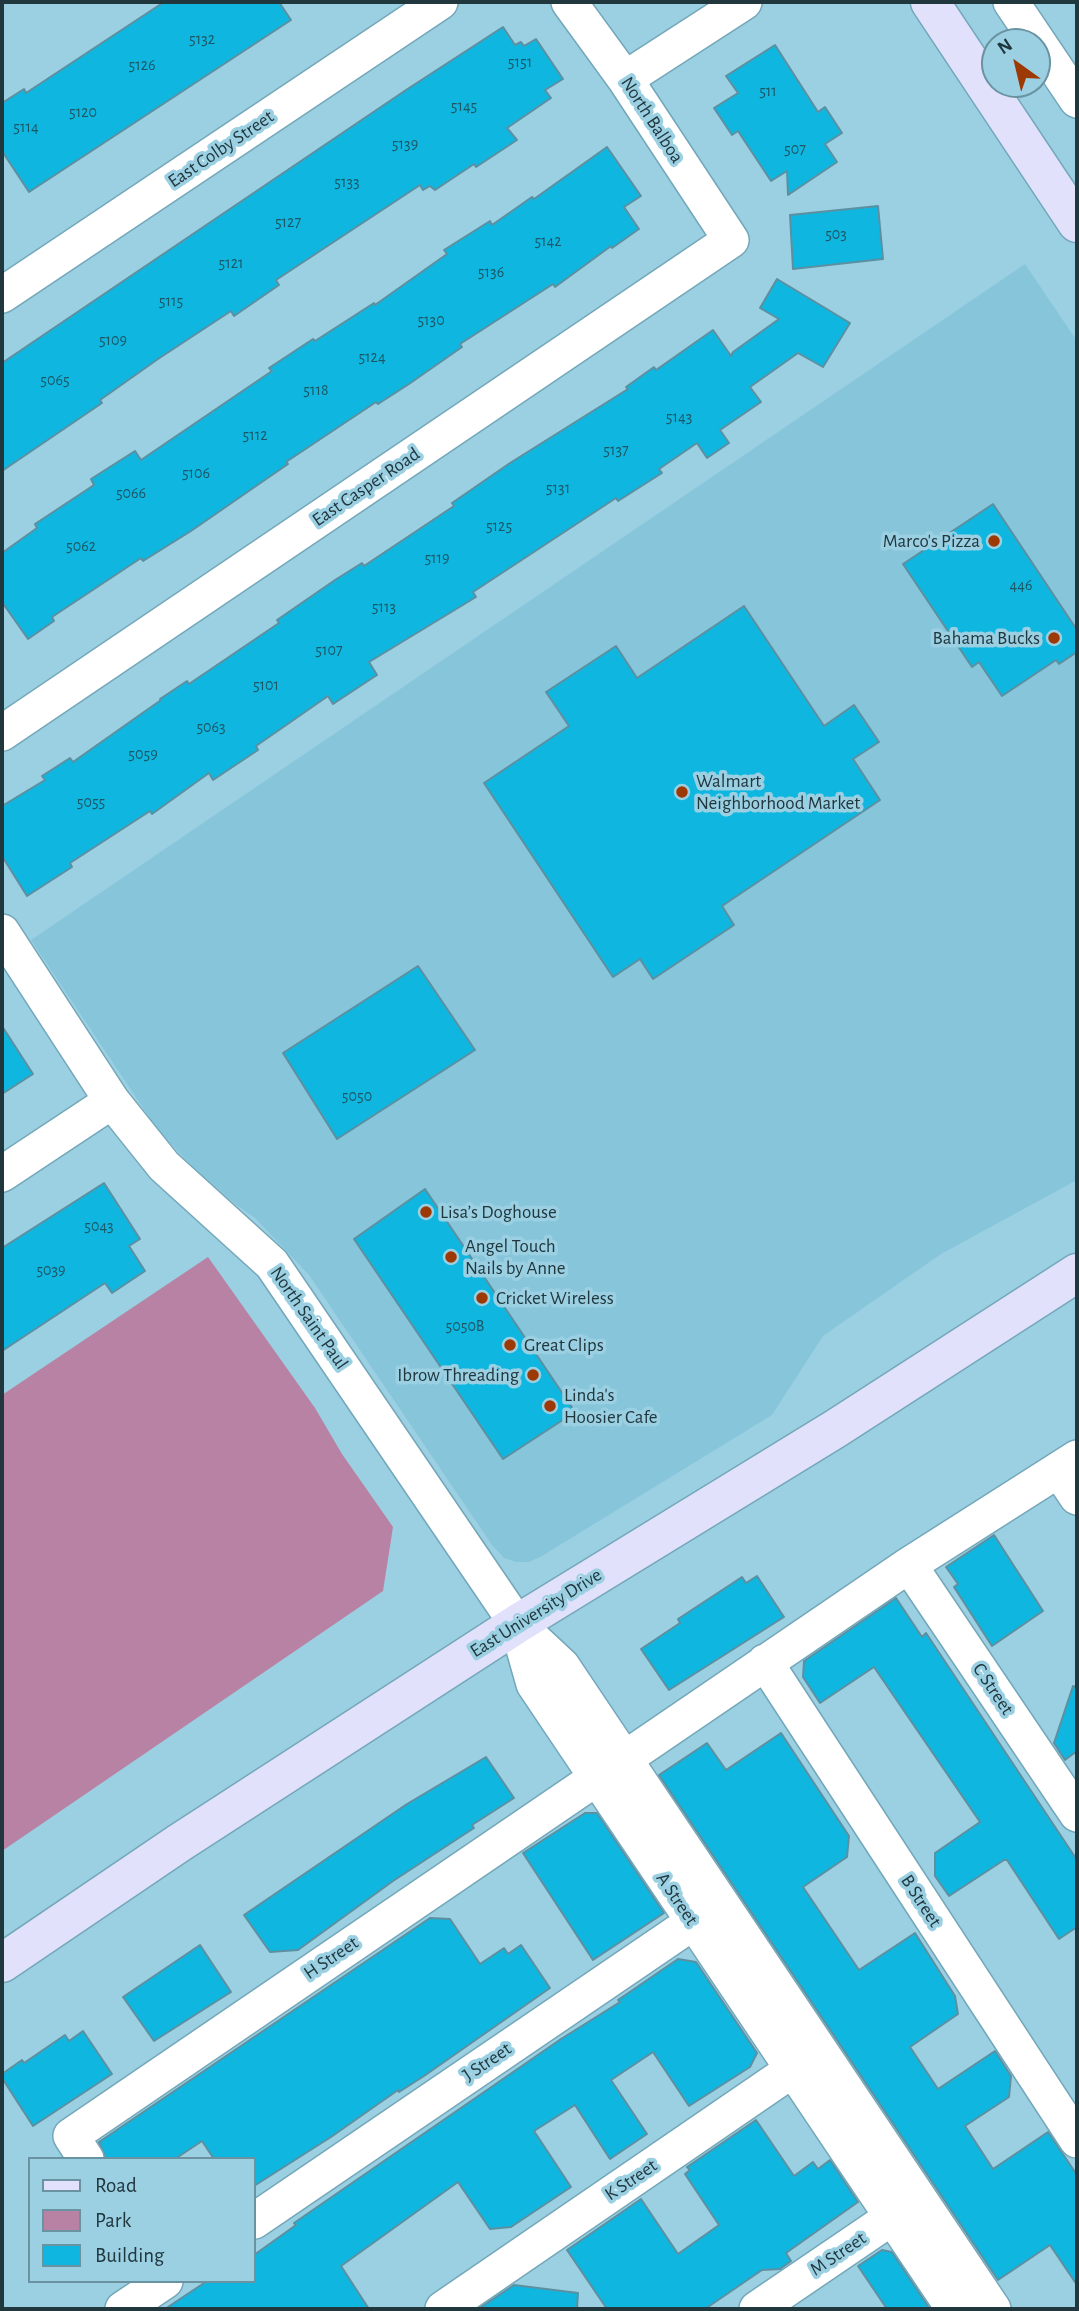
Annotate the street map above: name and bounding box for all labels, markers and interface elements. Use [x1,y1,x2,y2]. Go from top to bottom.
north arrow [981,28,1051,98]
house number: 5132 [189,29,215,49]
text: N [994,35,1016,58]
house number: 5151 [508,52,532,72]
house number: 5126 [129,55,155,75]
street label: North Balboa [616,72,688,168]
house number: 511 [759,81,777,101]
house number: 5145 [451,96,477,116]
house number: 5120 [69,102,97,122]
street label: East Colby Street [164,105,278,193]
house number: 5114 [13,117,39,137]
house number: 5139 [392,134,418,154]
house number: 507 [784,139,806,159]
house number: 5133 [334,172,360,192]
house number: 5127 [275,212,301,232]
house number: 503 [825,224,847,244]
house number: 5142 [534,231,562,251]
house number: 5121 [219,253,243,273]
house number: 5136 [478,262,504,282]
house number: 5115 [159,291,183,311]
house number: 5130 [417,310,445,330]
house number: 5109 [99,330,127,350]
house number: 5124 [358,347,386,367]
house number: 5065 [40,370,70,390]
house number: 5118 [303,380,329,400]
house number: 5143 [666,407,692,427]
house number: 5112 [243,425,267,445]
house number: 5137 [603,440,629,460]
street label: East Casper Road [308,443,424,531]
house number: 5106 [182,463,210,483]
house number: 5131 [546,478,570,498]
house number: 5066 [116,483,146,503]
house number: 5125 [486,516,512,536]
place label: Marco's Pizza [883,530,980,552]
marker: Marco's Pizza [986,533,1002,549]
house number: 5062 [66,536,96,556]
house number: 5119 [424,548,450,568]
house number: 446 [1010,575,1032,595]
house number: 5113 [372,597,396,617]
place label: Bahama Bucks [933,627,1040,649]
marker: Bahama Bucks [1046,630,1062,646]
house number: 5107 [315,640,343,660]
house number: 5101 [253,675,279,695]
house number: 5063 [196,717,226,737]
house number: 5059 [128,744,158,764]
place label: Walmart Neighborhood Market [696,770,860,814]
marker: Walmart Neighborhood Market [674,784,690,800]
house number: 5055 [77,792,105,812]
house number: 5050 [342,1086,372,1106]
place label: Lisa’s Doghouse [440,1201,557,1223]
marker: Lisa’s Doghouse [418,1204,434,1220]
house number: 5043 [84,1216,114,1236]
place label: Angel Touch Nails by Anne [465,1235,566,1279]
marker: Angel Touch Nails by Anne [443,1249,459,1265]
house number: 5039 [36,1260,66,1280]
street label: North Saint Paul [265,1262,353,1374]
place label: Cricket Wireless [496,1287,614,1309]
marker: Cricket Wireless [474,1290,490,1306]
house number: 5050B [446,1316,484,1336]
place label: Great Clips [524,1334,604,1356]
marker: Great Clips [502,1337,518,1353]
place label: Ibrow Threading [397,1364,519,1386]
marker: Ibrow Threading [525,1367,541,1383]
place label: Linda's Hoosier Cafe [564,1384,658,1428]
marker: Linda's Hoosier Cafe [542,1398,558,1414]
street label: East University Drive [466,1563,606,1663]
street label: C Street [967,1659,1019,1719]
street label: A Street [651,1868,703,1930]
street label: B Street [896,1870,946,1932]
street label: H Street [299,1932,363,1984]
street label: J Street [458,2038,516,2086]
street label: K Street [600,2154,662,2206]
legend [28,2157,256,2283]
text: Road [95,2175,137,2196]
text: Park [95,2210,131,2231]
street label: M Street [806,2227,870,2281]
text: Building [95,2245,164,2266]

